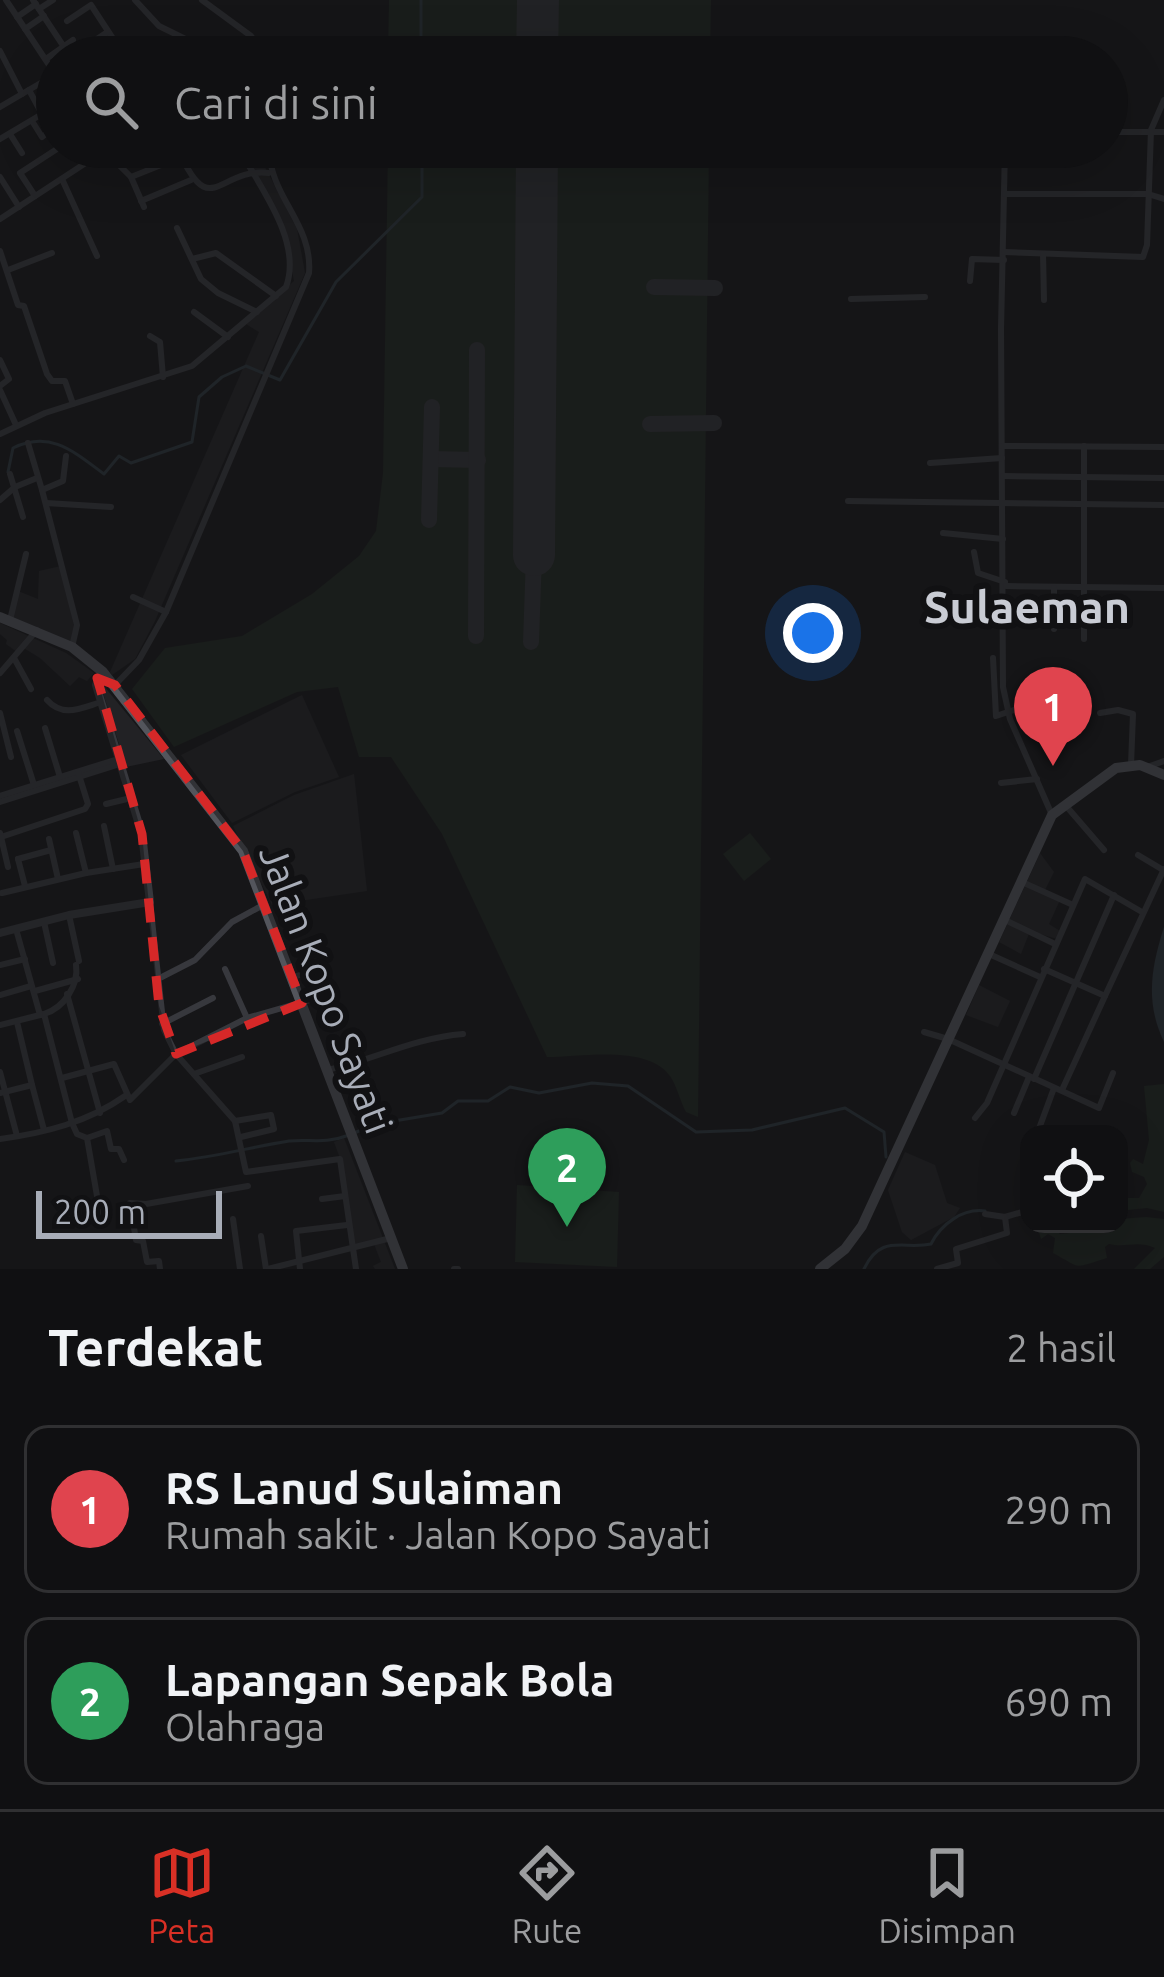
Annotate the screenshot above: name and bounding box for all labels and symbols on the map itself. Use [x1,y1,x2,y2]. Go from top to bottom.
district label: Sulaeman [924,581,1130,632]
your location [783,603,843,663]
pin: 1 [1014,667,1092,766]
street label: Jalan Kopo Sayati [252,839,401,1139]
pin: 2 [528,1128,606,1227]
scale bar [36,1185,222,1238]

